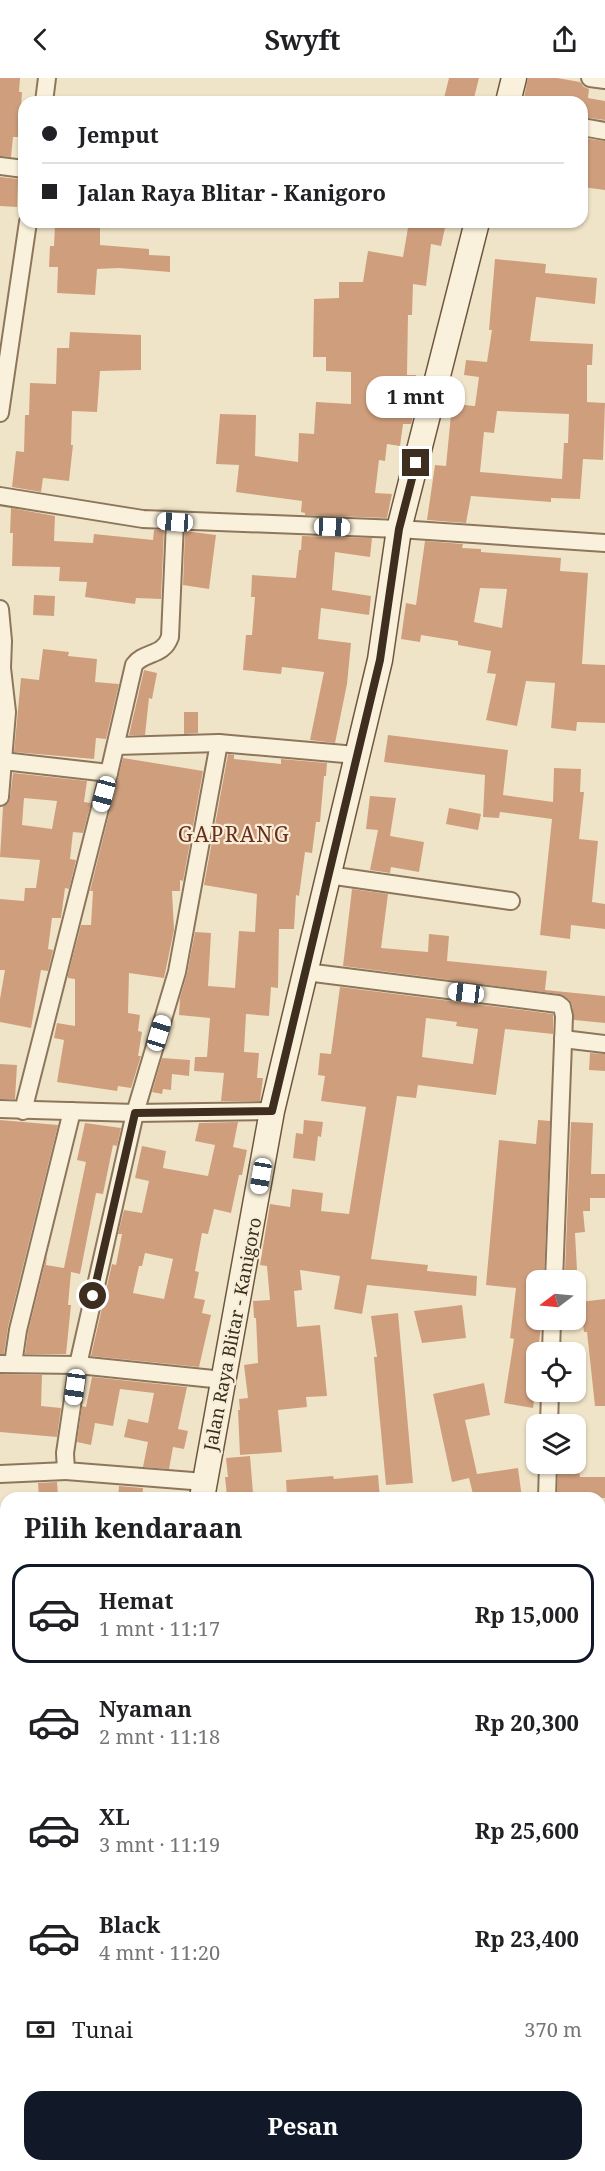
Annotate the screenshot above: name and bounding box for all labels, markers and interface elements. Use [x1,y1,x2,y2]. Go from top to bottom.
text: Swyft [264,21,341,58]
icon: back [24,23,57,56]
icon: share [548,23,581,56]
text: Jemput [78,119,159,149]
text: Jalan Raya Blitar - Kanigoro [78,177,386,207]
callout: 1 mnt [366,376,466,418]
text: 1 mnt [387,383,444,410]
route end [402,449,429,476]
car [156,512,194,532]
car [314,517,350,537]
car [91,774,117,814]
district label: GAPRANG [178,820,290,848]
car [447,982,485,1004]
car [145,1013,173,1053]
car [249,1157,273,1195]
street label: Jalan Raya Blitar - Kanigoro [197,1215,266,1454]
north arrow [526,1270,586,1330]
map controls [526,1270,586,1474]
route start [79,1282,106,1309]
button: locate [526,1342,586,1402]
car [64,1368,86,1406]
button: layers [526,1414,586,1474]
text: Pilih kendaraan [24,1509,243,1546]
text: Hemat [99,1585,173,1615]
icon: car [27,1587,81,1641]
text: Rp 15,000 [475,1599,579,1629]
text: 1 mnt · 11:17 [99,1615,220,1642]
text: Nyaman [99,1693,192,1723]
icon: car [27,1695,81,1749]
text: Rp 20,300 [475,1707,579,1737]
text: 2 mnt · 11:18 [99,1723,220,1750]
text: XL [99,1801,130,1831]
icon: car [27,1803,81,1857]
text: Rp 25,600 [475,1815,579,1845]
text: 3 mnt · 11:19 [99,1831,220,1858]
text: Black [99,1909,160,1939]
icon: car [27,1911,81,1965]
text: Rp 23,400 [475,1923,579,1953]
text: 4 mnt · 11:20 [99,1939,220,1966]
icon: cash [24,2013,57,2046]
text: Tunai [72,2014,133,2044]
text: 370 m [524,2016,582,2043]
button: Pesan [24,2091,582,2160]

